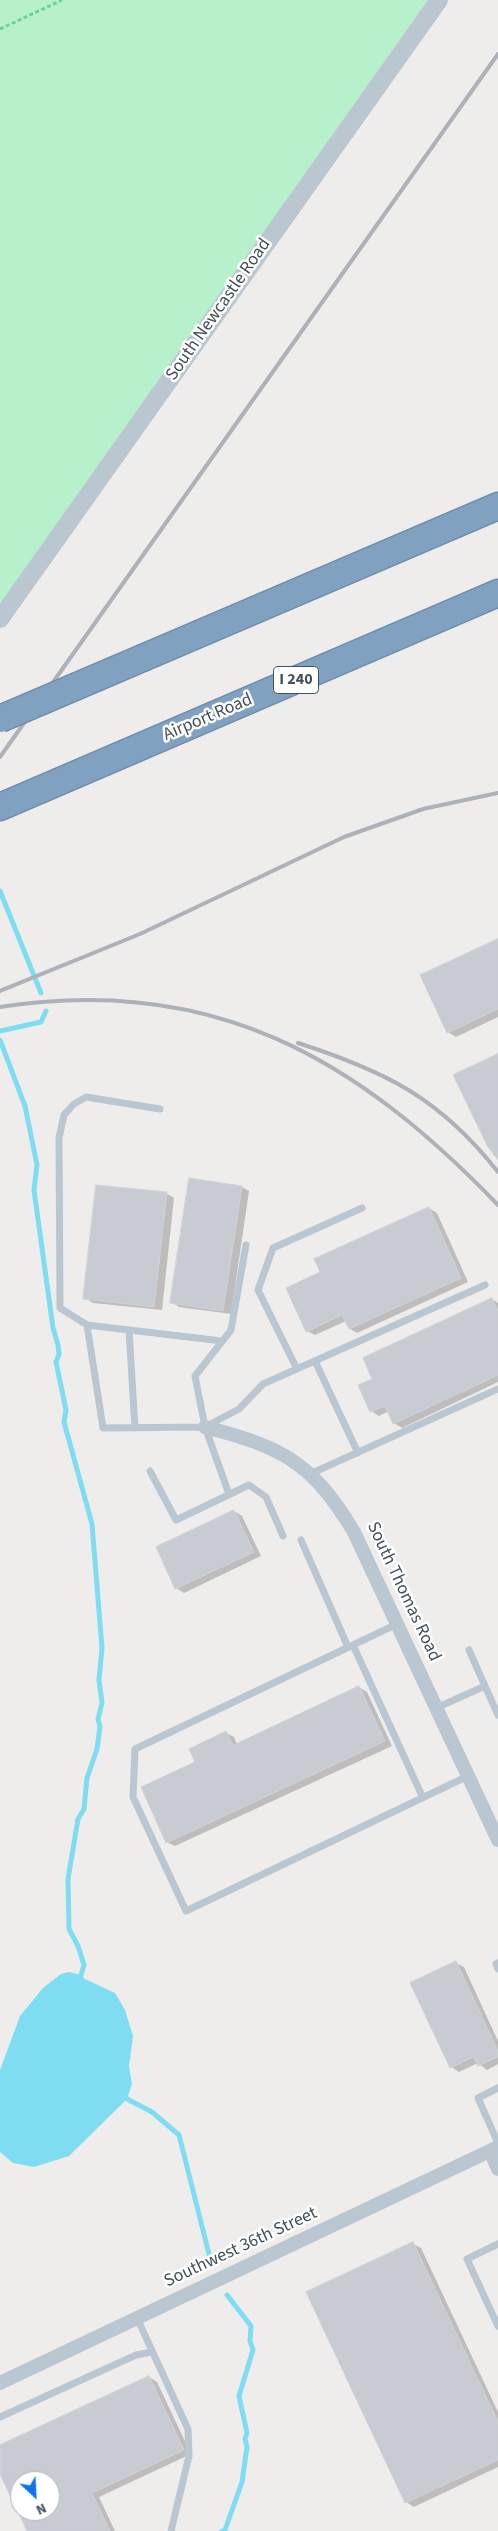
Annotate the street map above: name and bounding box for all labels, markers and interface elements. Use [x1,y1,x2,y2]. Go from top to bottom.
street label: South Newcastle Road [162,235,276,385]
road number: I 240 [274,666,318,694]
street label: Airport Road [160,690,256,746]
street label: South Thomas Road [361,1519,445,1665]
street label: Southwest 36th Street [161,2203,321,2293]
north arrow [10,2471,60,2521]
text: N [32,2498,49,2520]

